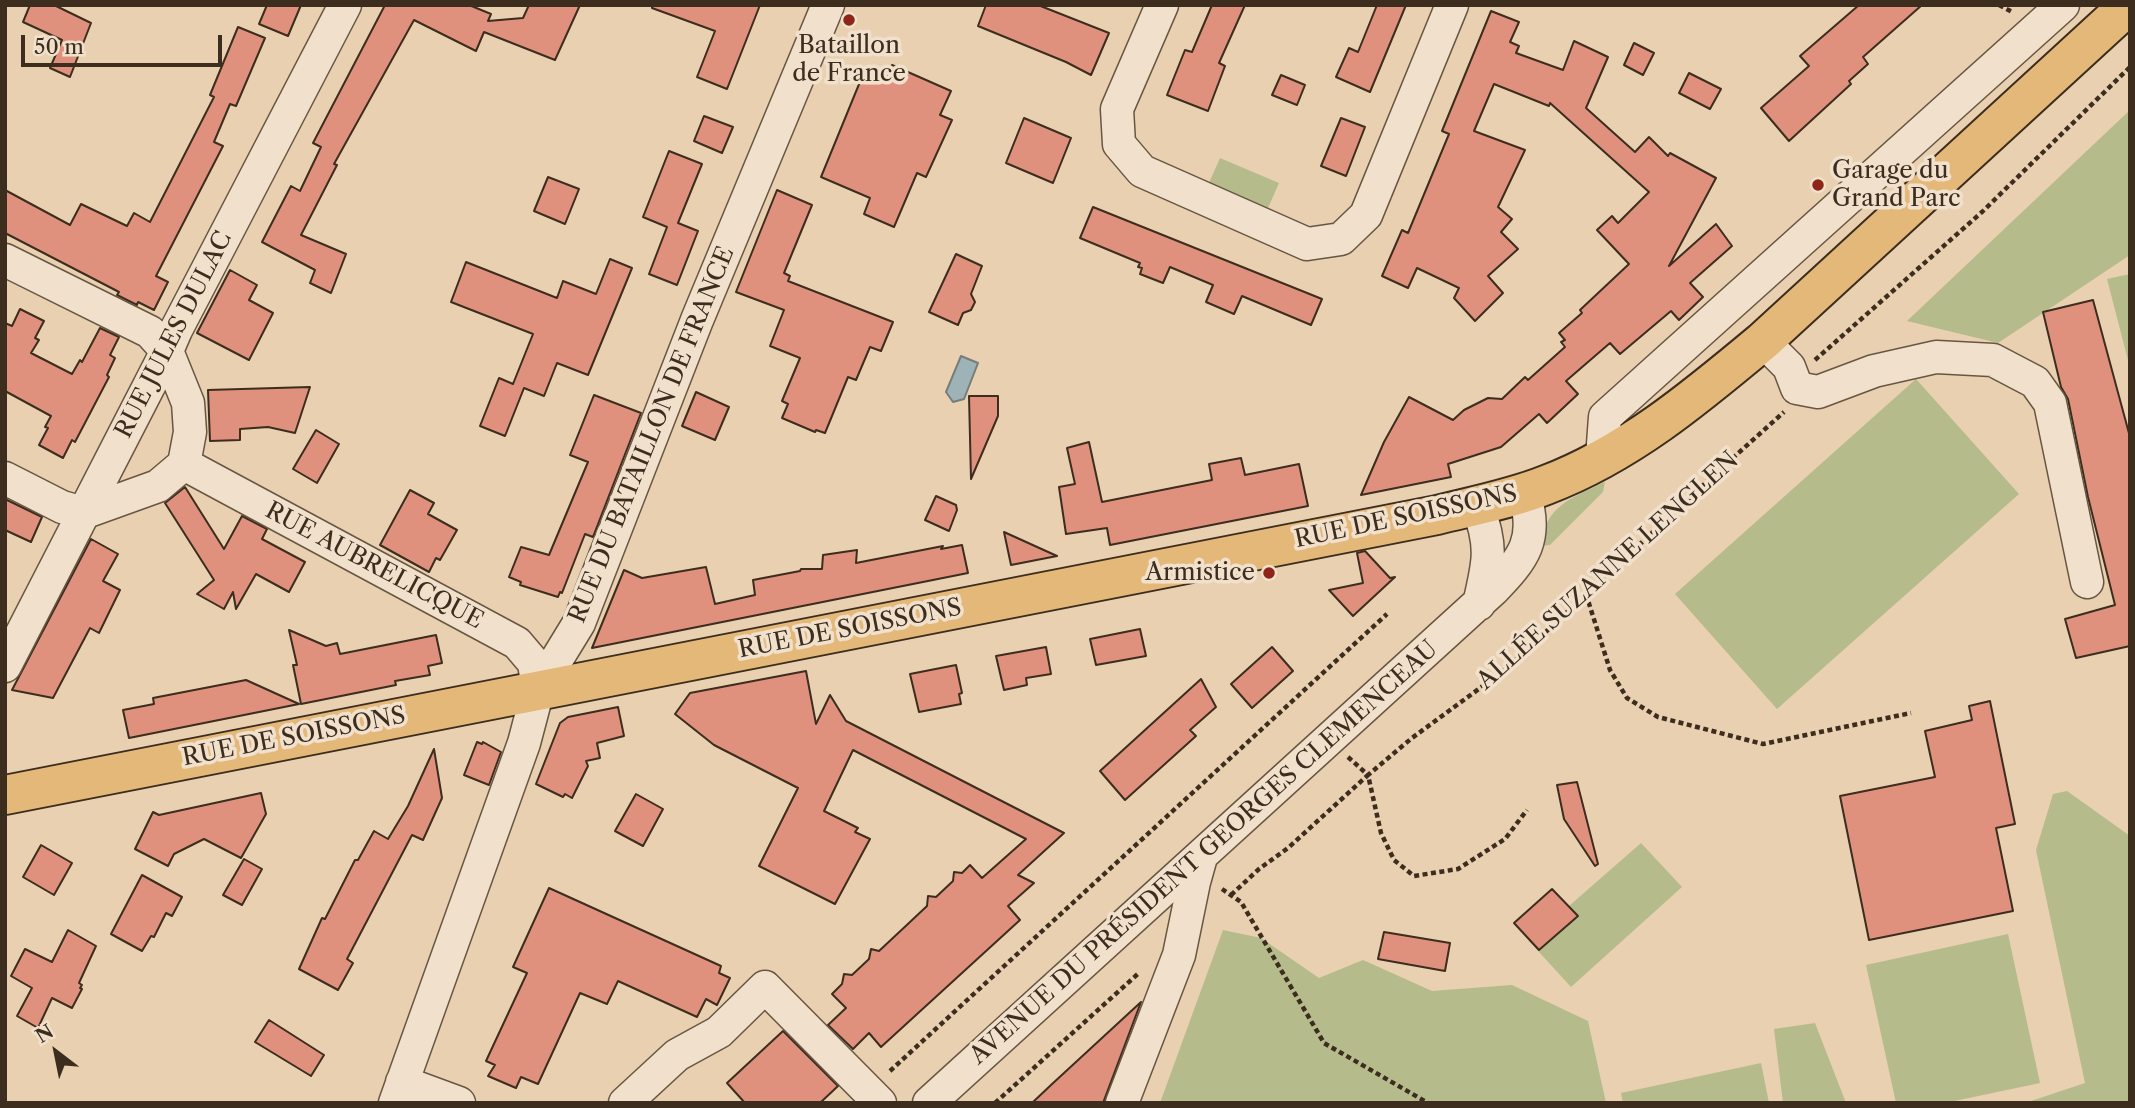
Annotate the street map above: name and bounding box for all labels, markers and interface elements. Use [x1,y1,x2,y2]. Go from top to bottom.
marker: Bataillon de France [841,12,857,28]
scale bar [24,21,226,65]
place label: Bataillon de France [792,32,906,88]
text: 50 m [34,34,84,59]
place label: Garage du Grand Parc [1832,157,1961,213]
marker: Garage du Grand Parc [1810,177,1826,193]
street label: RUE JULES DULAC [109,227,239,443]
street label: RUE DU BATAILLON DE FRANCE [563,243,741,627]
street label: ALLÉE SUZANNE LENGLEN [1471,446,1745,696]
street label: RUE DE SOISSONS [1292,479,1520,555]
street label: RUE AUBRELICQUE [260,496,488,636]
place label: Armistice [1145,559,1255,587]
marker: Armistice [1261,565,1277,581]
street label: RUE DE SOISSONS [736,593,964,665]
street label: AVENUE DU PRÉSIDENT GEORGES CLEMENCEAU [964,635,1444,1071]
street label: RUE DE SOISSONS [180,701,408,773]
north arrow [21,1017,91,1087]
text: N [32,1020,58,1048]

